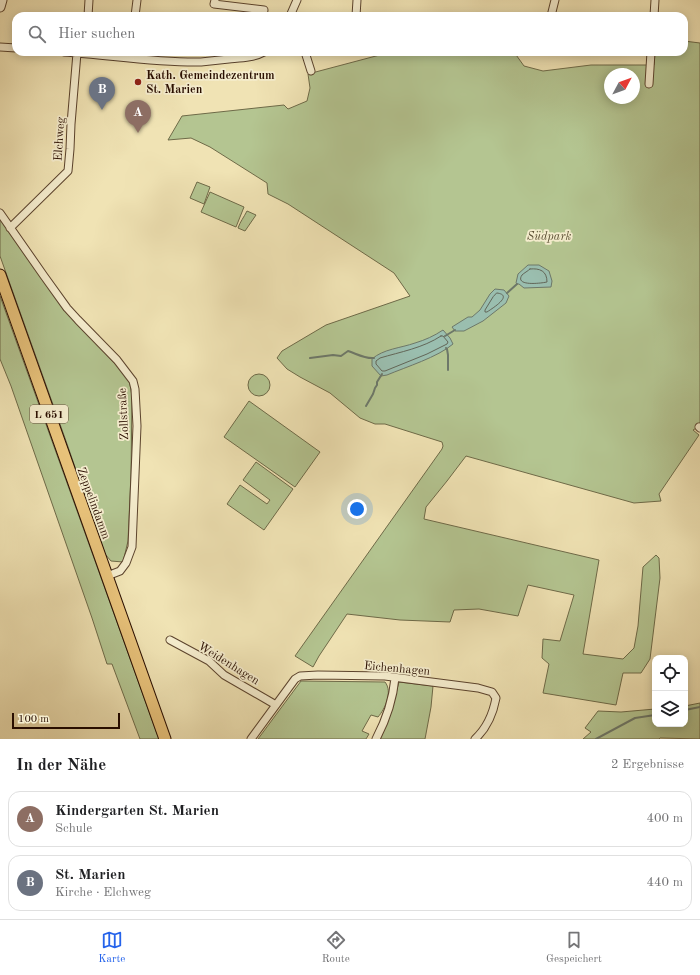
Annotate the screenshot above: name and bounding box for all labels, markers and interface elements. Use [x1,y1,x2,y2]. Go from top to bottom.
search box [12,12,688,56]
icon: search [26,23,48,45]
text: Hier suchen [58,27,135,42]
north arrow [604,68,640,104]
place label: Kath. Gemeindezentrum St. Marien [146,70,275,96]
pin: B [89,77,115,110]
marker: Kath. Gemeindezentrum St. Marien [133,77,143,87]
pin: A [125,100,151,133]
street label: Elchweg [52,116,68,161]
park label: Südpark [527,230,571,243]
street label: Zollstraße [117,387,131,440]
road number: L 651 [30,405,68,423]
street label: Zeppelindamm [75,466,112,541]
your location [347,499,367,519]
street label: Weidenhagen [196,640,262,688]
map controls [652,655,688,727]
button: locate [652,655,688,691]
street label: Eichenhagen [363,660,431,678]
button: layers [652,691,688,727]
scale bar [12,711,120,730]
text: 100 m [18,714,49,725]
text: In der Nähe [16,757,106,774]
text: 2 Ergebnisse [611,758,684,771]
text: Kindergarten St. Marien [55,804,219,819]
text: A [25,812,35,825]
text: 400 m [646,812,683,825]
text: Schule [55,822,92,835]
text: St. Marien [55,868,126,883]
text: B [25,876,35,889]
text: 440 m [646,876,683,889]
text: Kirche · Elchweg [55,886,151,899]
tab: Karte [98,929,125,967]
tab: Route [322,929,350,967]
tab: Gespeichert [546,929,602,967]

